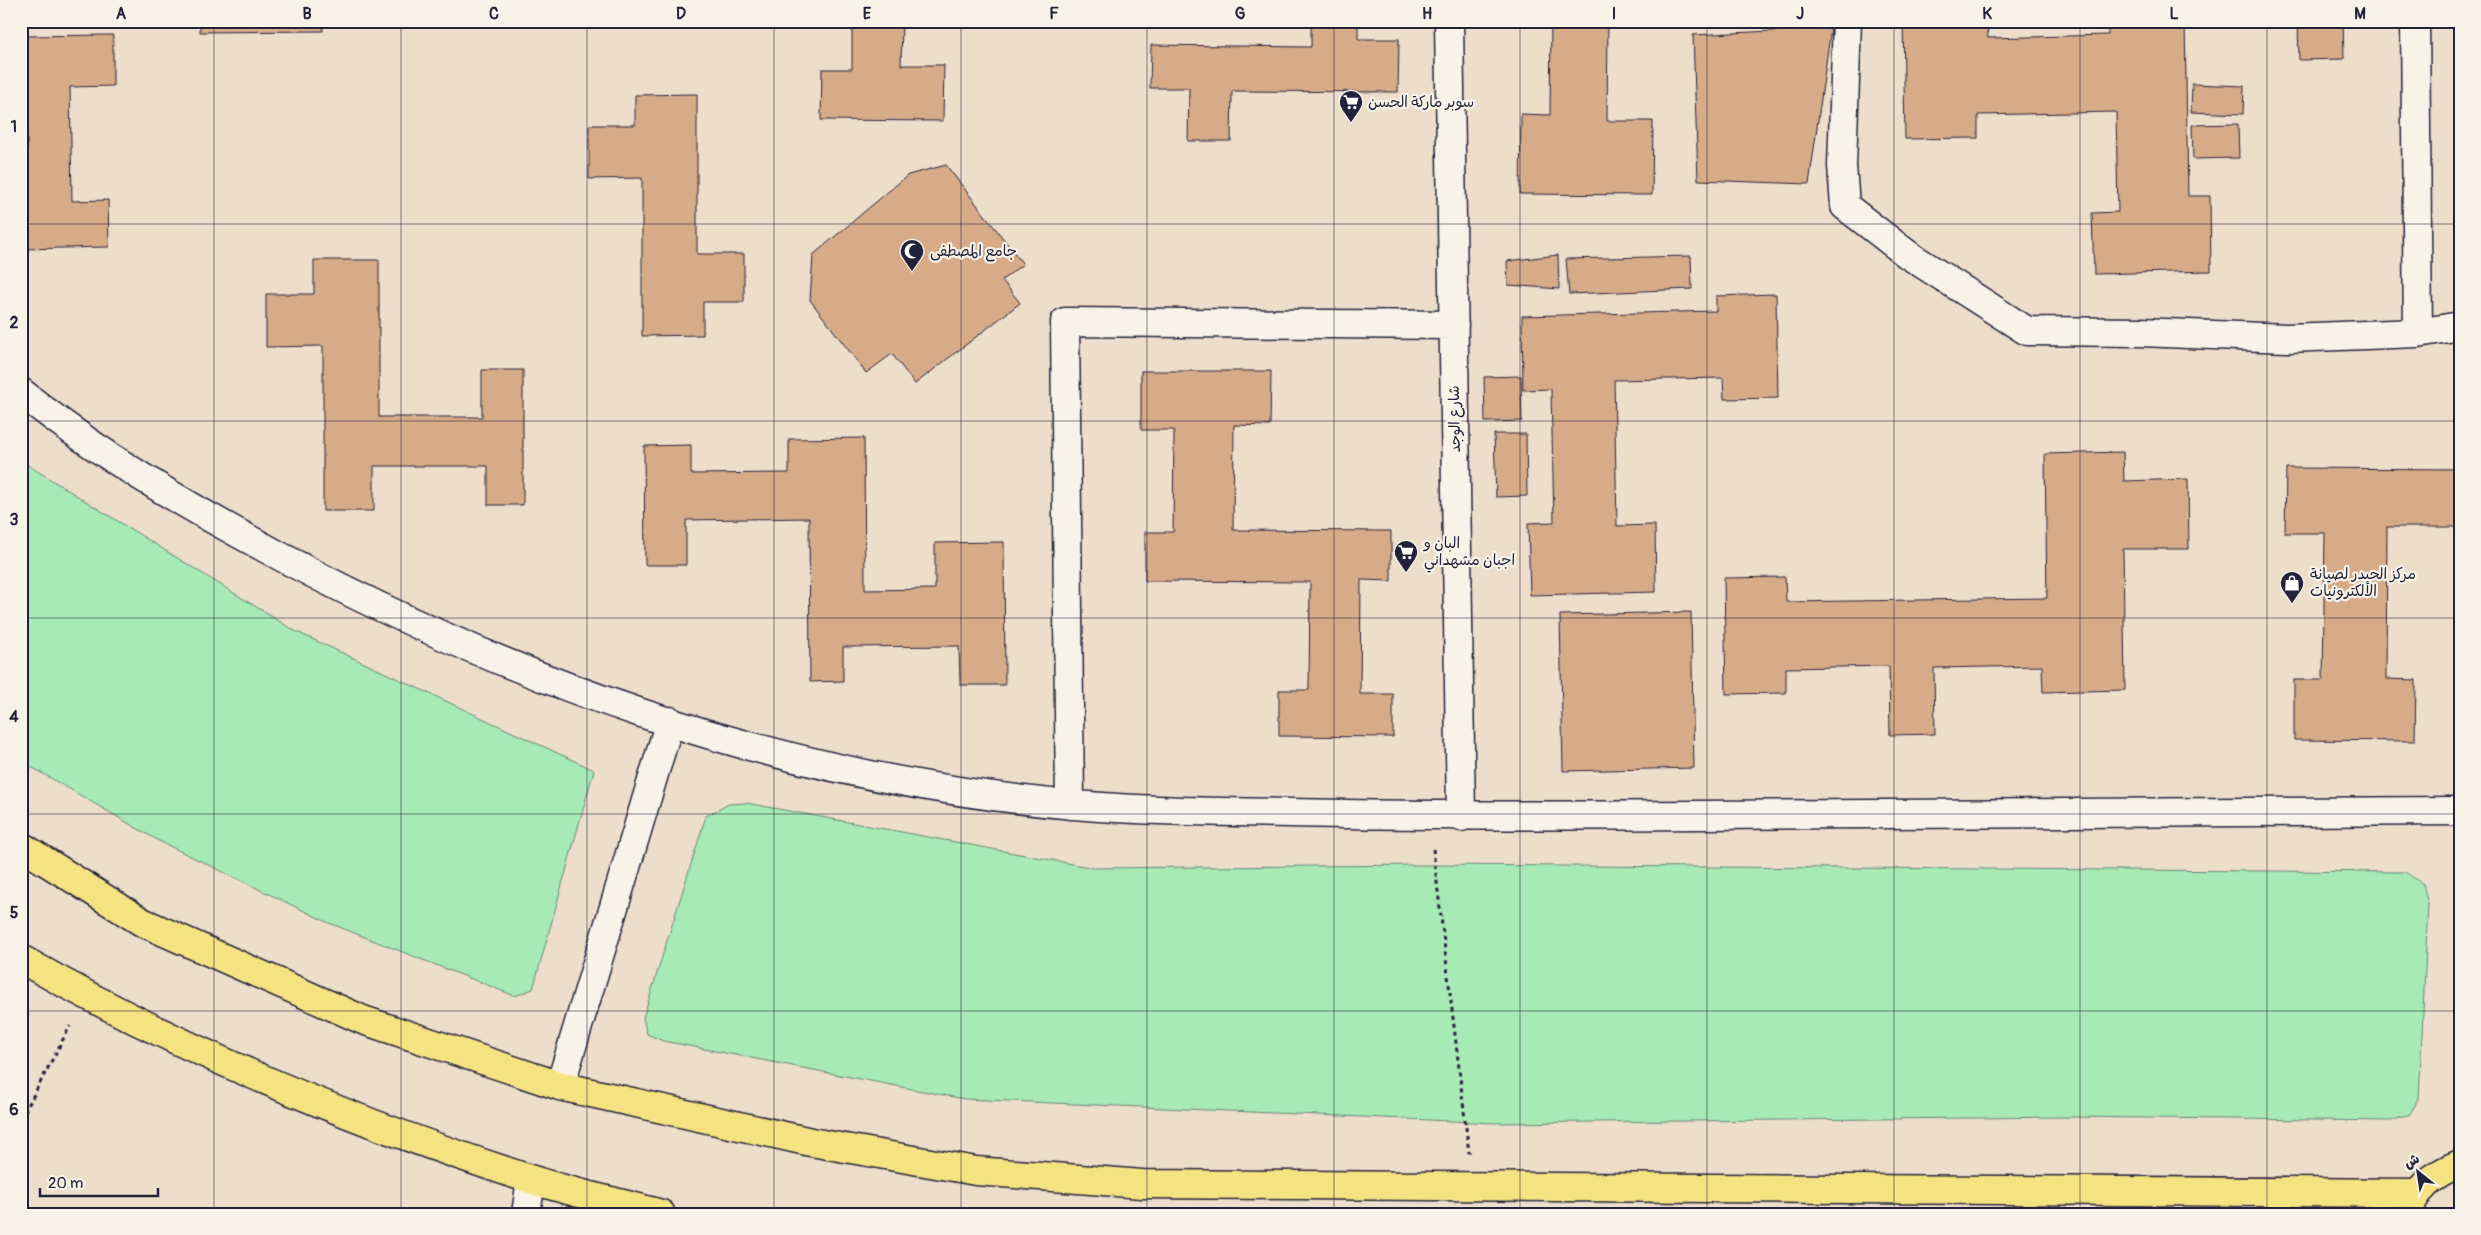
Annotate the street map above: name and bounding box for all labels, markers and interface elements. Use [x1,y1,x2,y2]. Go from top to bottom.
text: A [116,4,127,24]
text: B [302,4,312,24]
text: C [489,4,499,24]
text: D [676,4,686,24]
text: E [863,4,872,24]
text: F [1049,4,1059,24]
text: G [1235,4,1246,24]
text: H [1422,4,1432,24]
text: I [1612,4,1616,24]
text: J [1796,4,1804,24]
text: K [1982,4,1992,24]
text: L [2169,4,2179,24]
text: M [2354,4,2366,24]
supermarket icon: سوبر ماركة الحسن [1338,89,1364,123]
place label: سوبر ماركة الحسن [1368,93,1474,112]
text: 1 [11,117,17,137]
mosque icon: جامع المصطفى [899,238,925,272]
place label: جامع المصطفى [930,242,1017,262]
text: 2 [10,313,19,333]
street label: شارع الوجد [1445,385,1465,453]
text: 3 [10,510,19,530]
place label: البان و اجبان مشهداني [1423,534,1515,573]
supermarket icon: البان و اجبان مشهداني [1393,539,1419,573]
place label: مركز الحيدر لصيانة الألكترونيات [2310,565,2416,601]
shop icon: مركز الحيدر لصيانة الألكترونيات [2279,570,2305,604]
text: 4 [9,707,19,727]
text: 5 [10,903,19,923]
text: 6 [9,1100,19,1120]
north arrow [2394,1148,2444,1198]
text: ش [2401,1150,2423,1172]
scale bar [40,1165,158,1197]
text: 20 m [48,1174,83,1193]

